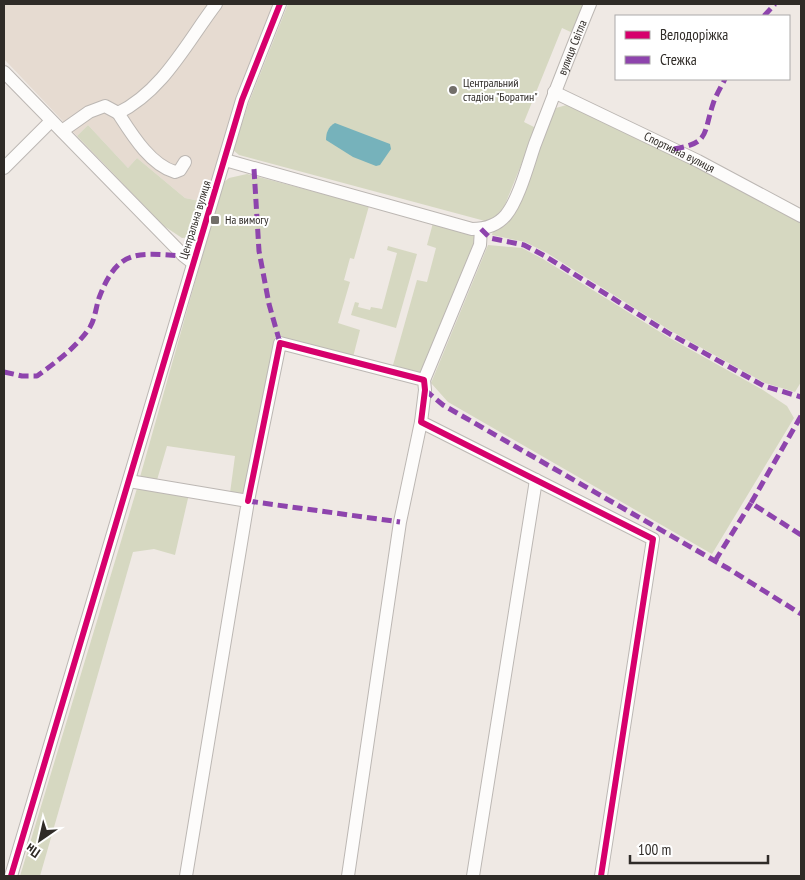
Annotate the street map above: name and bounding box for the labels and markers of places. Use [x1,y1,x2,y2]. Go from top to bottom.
place label: Центральний стадіон "Боратин" [463,75,538,104]
marker: Центральний стадіон "Боратин" [447,84,459,96]
place label: На вимогу [225,212,269,227]
marker: На вимогу [209,214,221,226]

